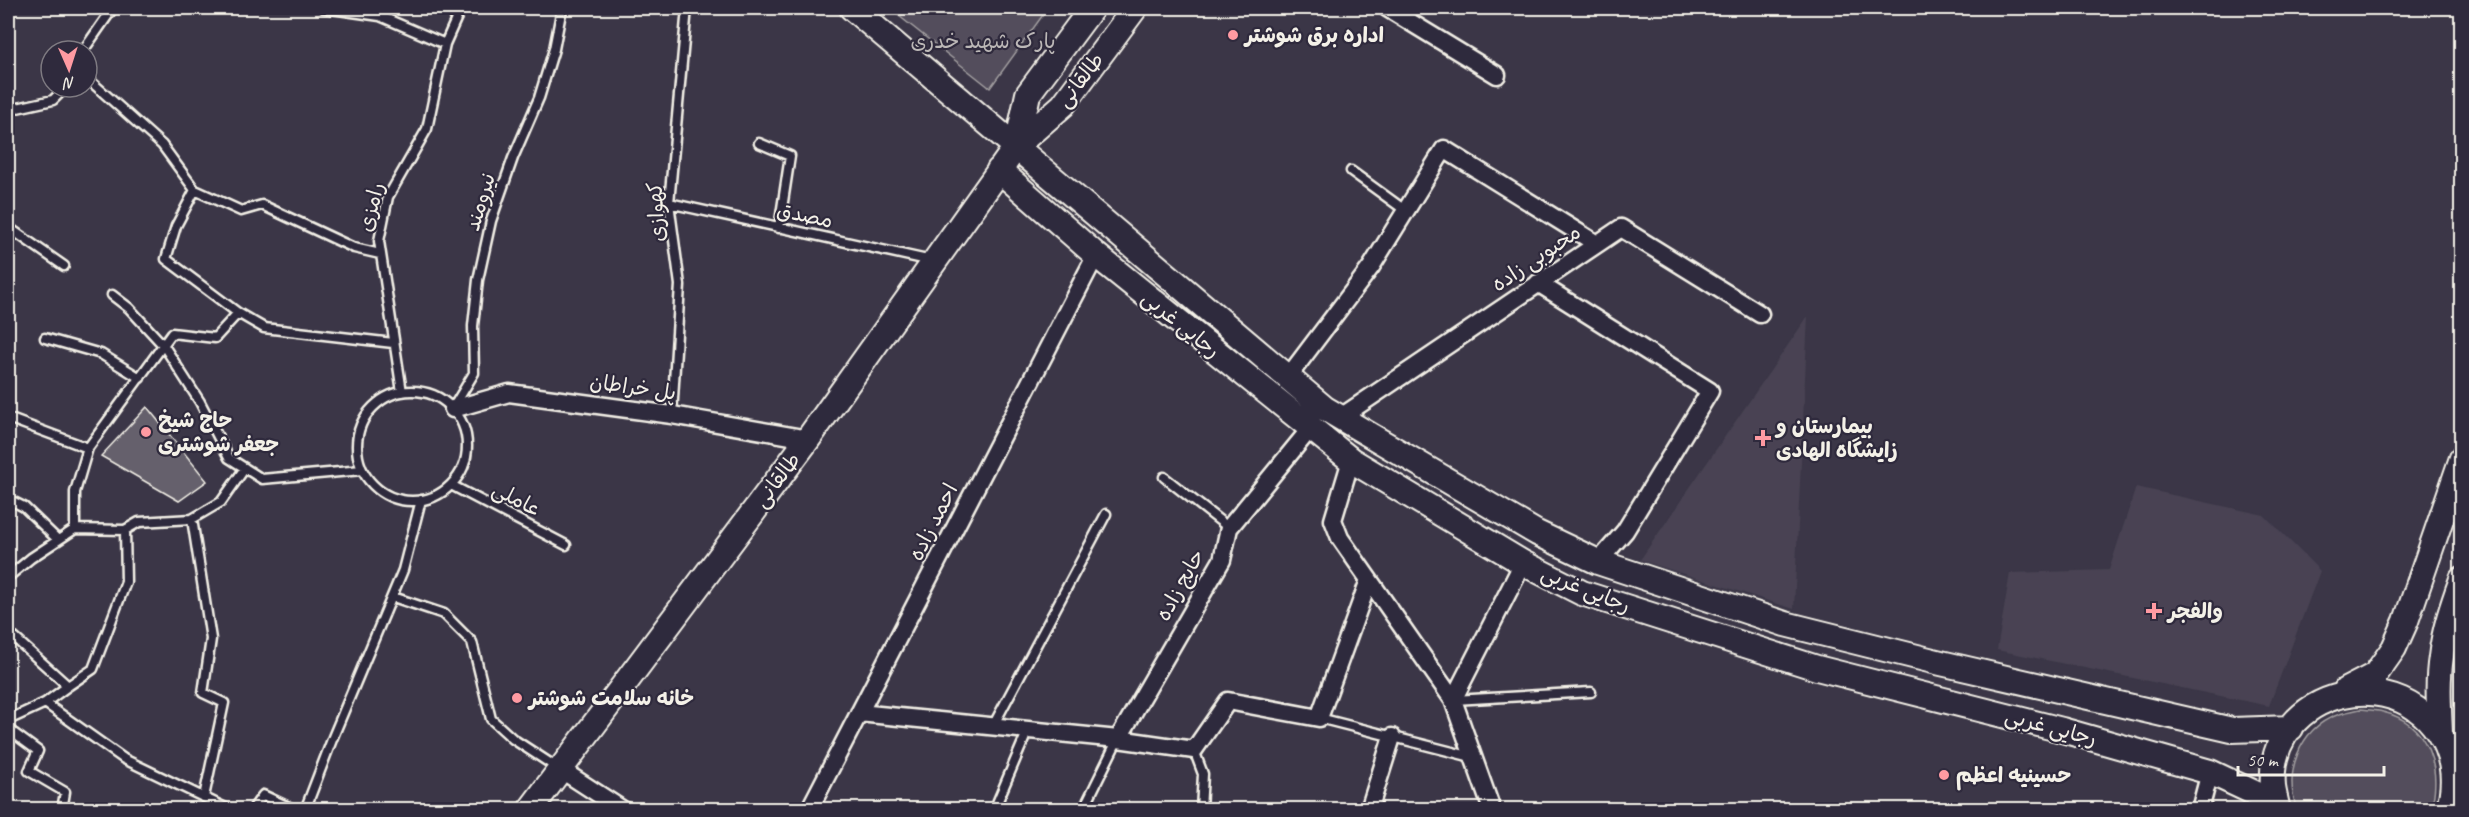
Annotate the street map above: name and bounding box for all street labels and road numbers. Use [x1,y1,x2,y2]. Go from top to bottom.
street label: طالقانی [1051,47,1110,113]
street label: نیرومند [459,170,502,234]
street label: رامزی [352,179,390,235]
street label: کهوازی [641,182,672,242]
street label: مصدق [775,196,835,234]
street label: محبوبی زاده [1486,219,1586,298]
street label: رجایی غربی [1136,284,1226,364]
street label: پل خراطان [588,368,678,406]
street label: طالقانی [748,447,807,513]
street label: عاملی [488,476,546,523]
street label: احمد زاده [903,479,963,565]
street label: حایج زاده [1150,544,1211,626]
street label: رجایی غربی [1537,559,1634,620]
street label: رجایی غربی [2002,702,2100,753]

